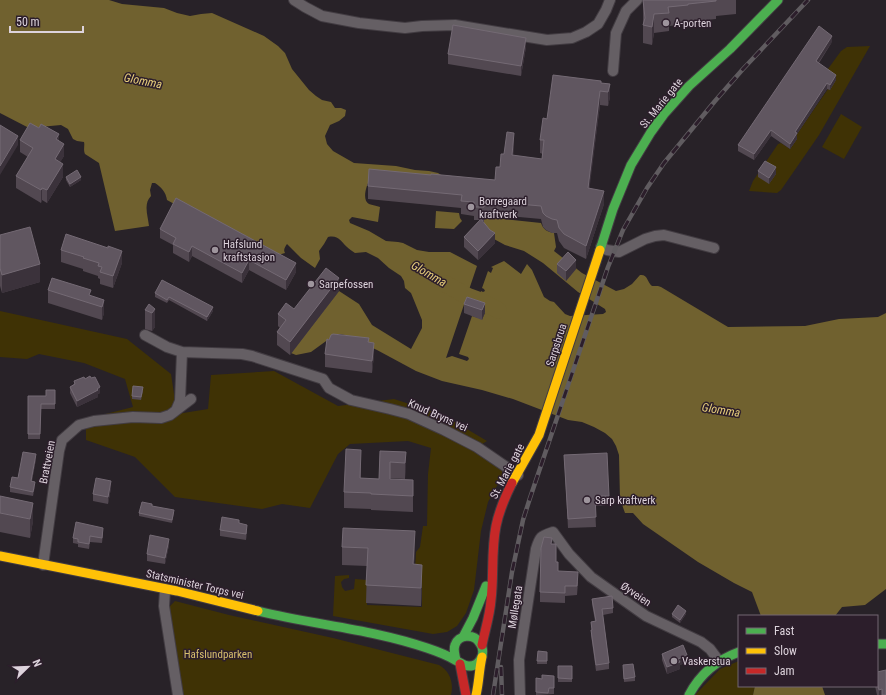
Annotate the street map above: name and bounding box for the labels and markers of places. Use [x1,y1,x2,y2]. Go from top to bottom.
place label: A-porten [674,17,711,30]
marker: A-porten [661,18,671,28]
place label: Borregaard kraftverk [479,195,527,221]
marker: Borregaard kraftverk [466,202,476,212]
place label: Hafslund kraftstasjon [223,238,275,264]
marker: Hafslund kraftstasjon [210,245,220,255]
place label: Sarpefossen [319,278,373,291]
marker: Sarpefossen [306,279,316,289]
place label: Sarp kraftverk [595,494,656,507]
marker: Sarp kraftverk [582,495,592,505]
place label: Vaskerstua [682,655,730,668]
marker: Vaskerstua [669,656,679,666]

